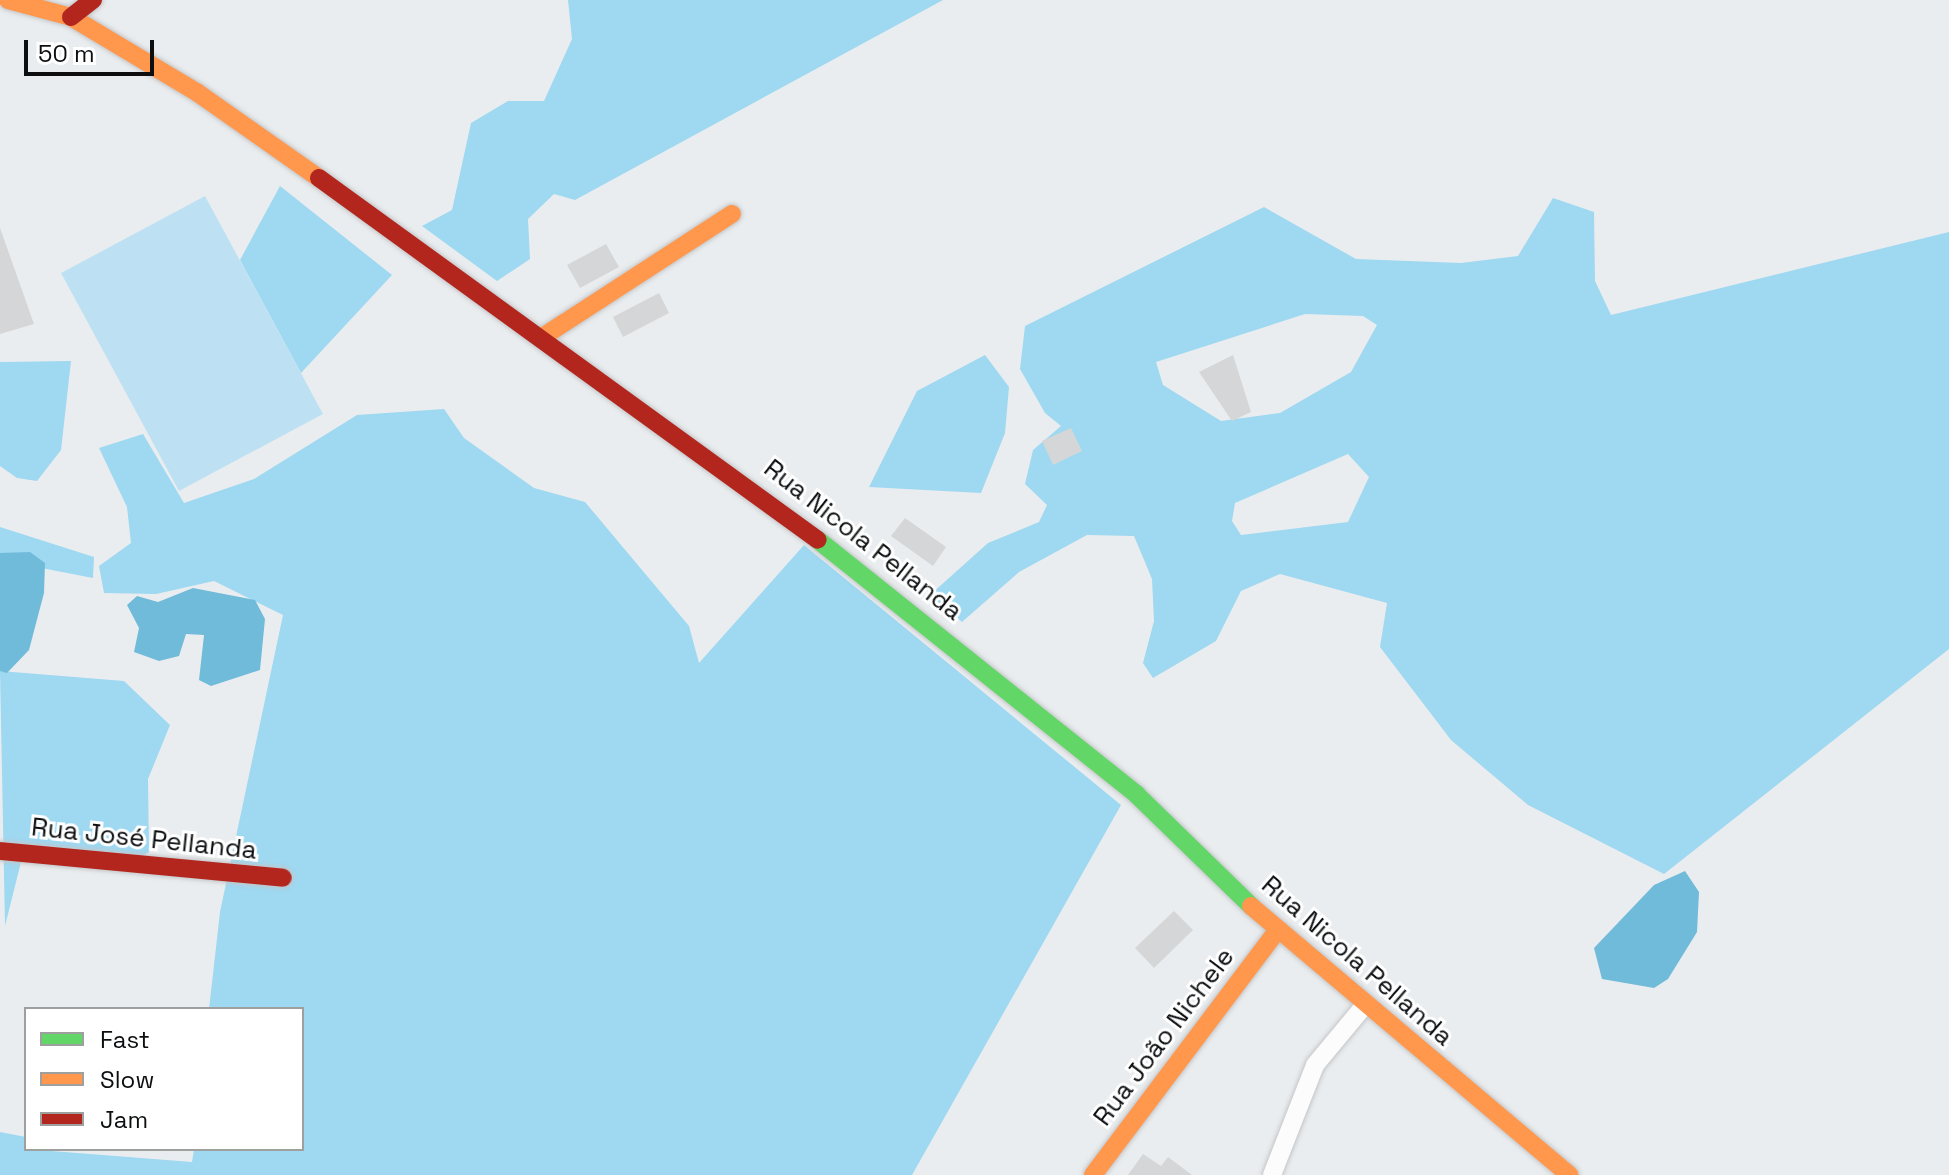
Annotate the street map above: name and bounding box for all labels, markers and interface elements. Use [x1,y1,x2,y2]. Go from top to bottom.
scale bar [28,24,158,74]
text: 50 m [38,38,95,69]
street label: Rua Nicola Pellanda [758,453,968,627]
street label: Rua José Pellanda [30,812,258,866]
street label: Rua Nicola Pellanda [1255,869,1459,1053]
street label: Rua João Nichele [1087,942,1241,1132]
legend [24,1007,304,1151]
text: Fast [100,1024,150,1055]
text: Slow [100,1064,154,1095]
text: Jam [100,1104,148,1135]

